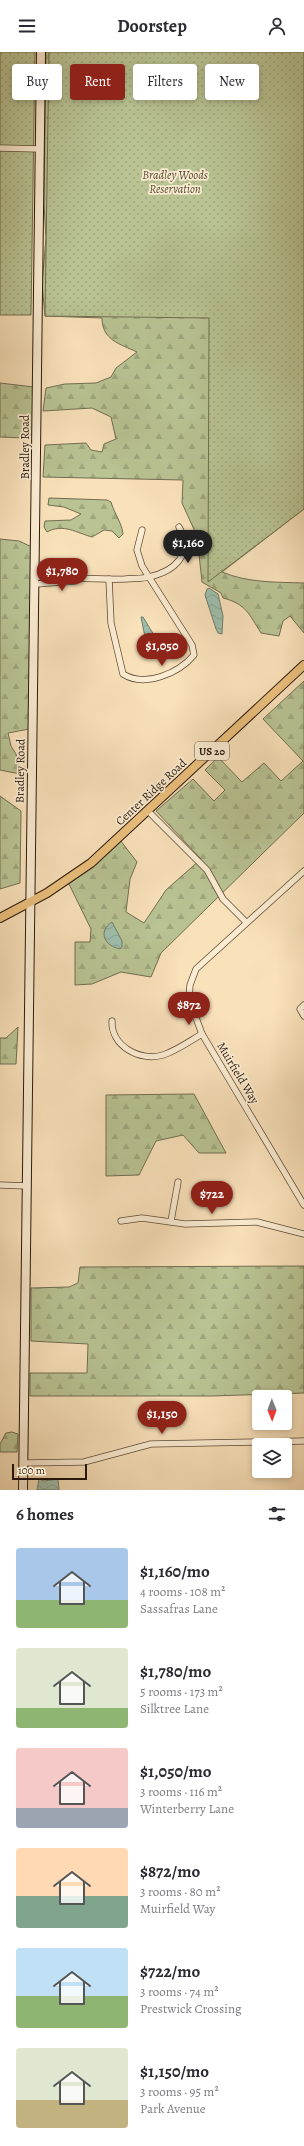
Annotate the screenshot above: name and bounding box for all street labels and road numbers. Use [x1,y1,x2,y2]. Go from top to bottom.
street label: Bradley Road [17,414,33,479]
street label: Bradley Road [11,738,29,803]
road number: US 20 [195,742,229,760]
street label: Center Ridge Road [112,755,190,829]
street label: Muirfield Way [213,1039,263,1107]

